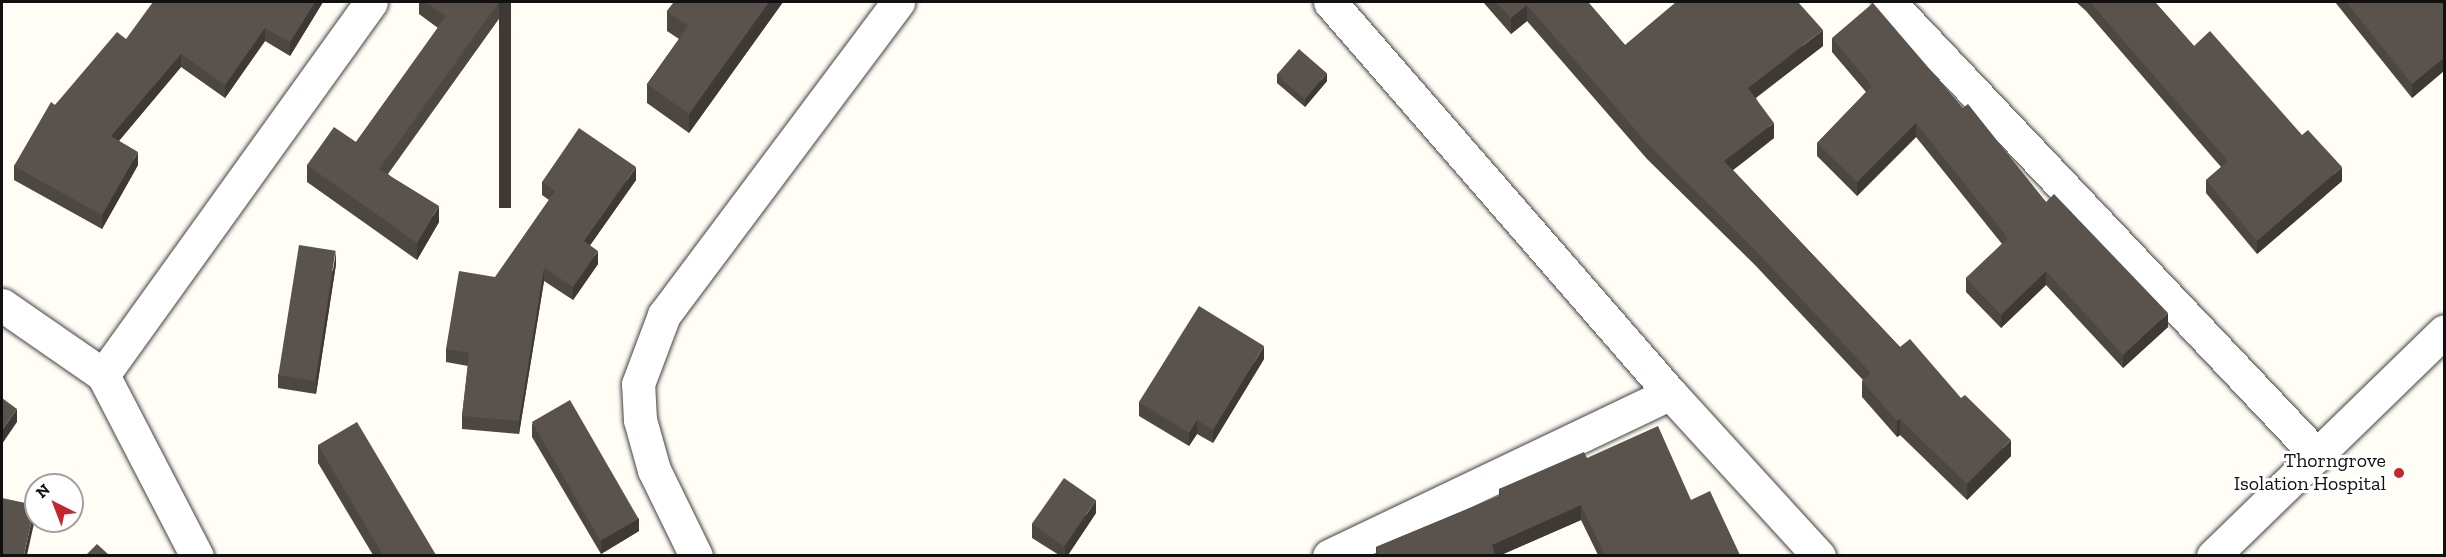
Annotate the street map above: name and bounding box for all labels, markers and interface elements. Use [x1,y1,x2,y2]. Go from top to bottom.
place label: Thorngrove Isolation Hospital [2234,449,2386,496]
marker: Thorngrove Isolation Hospital [2390,464,2408,482]
north arrow [24,473,84,533]
text: N [32,480,54,502]

